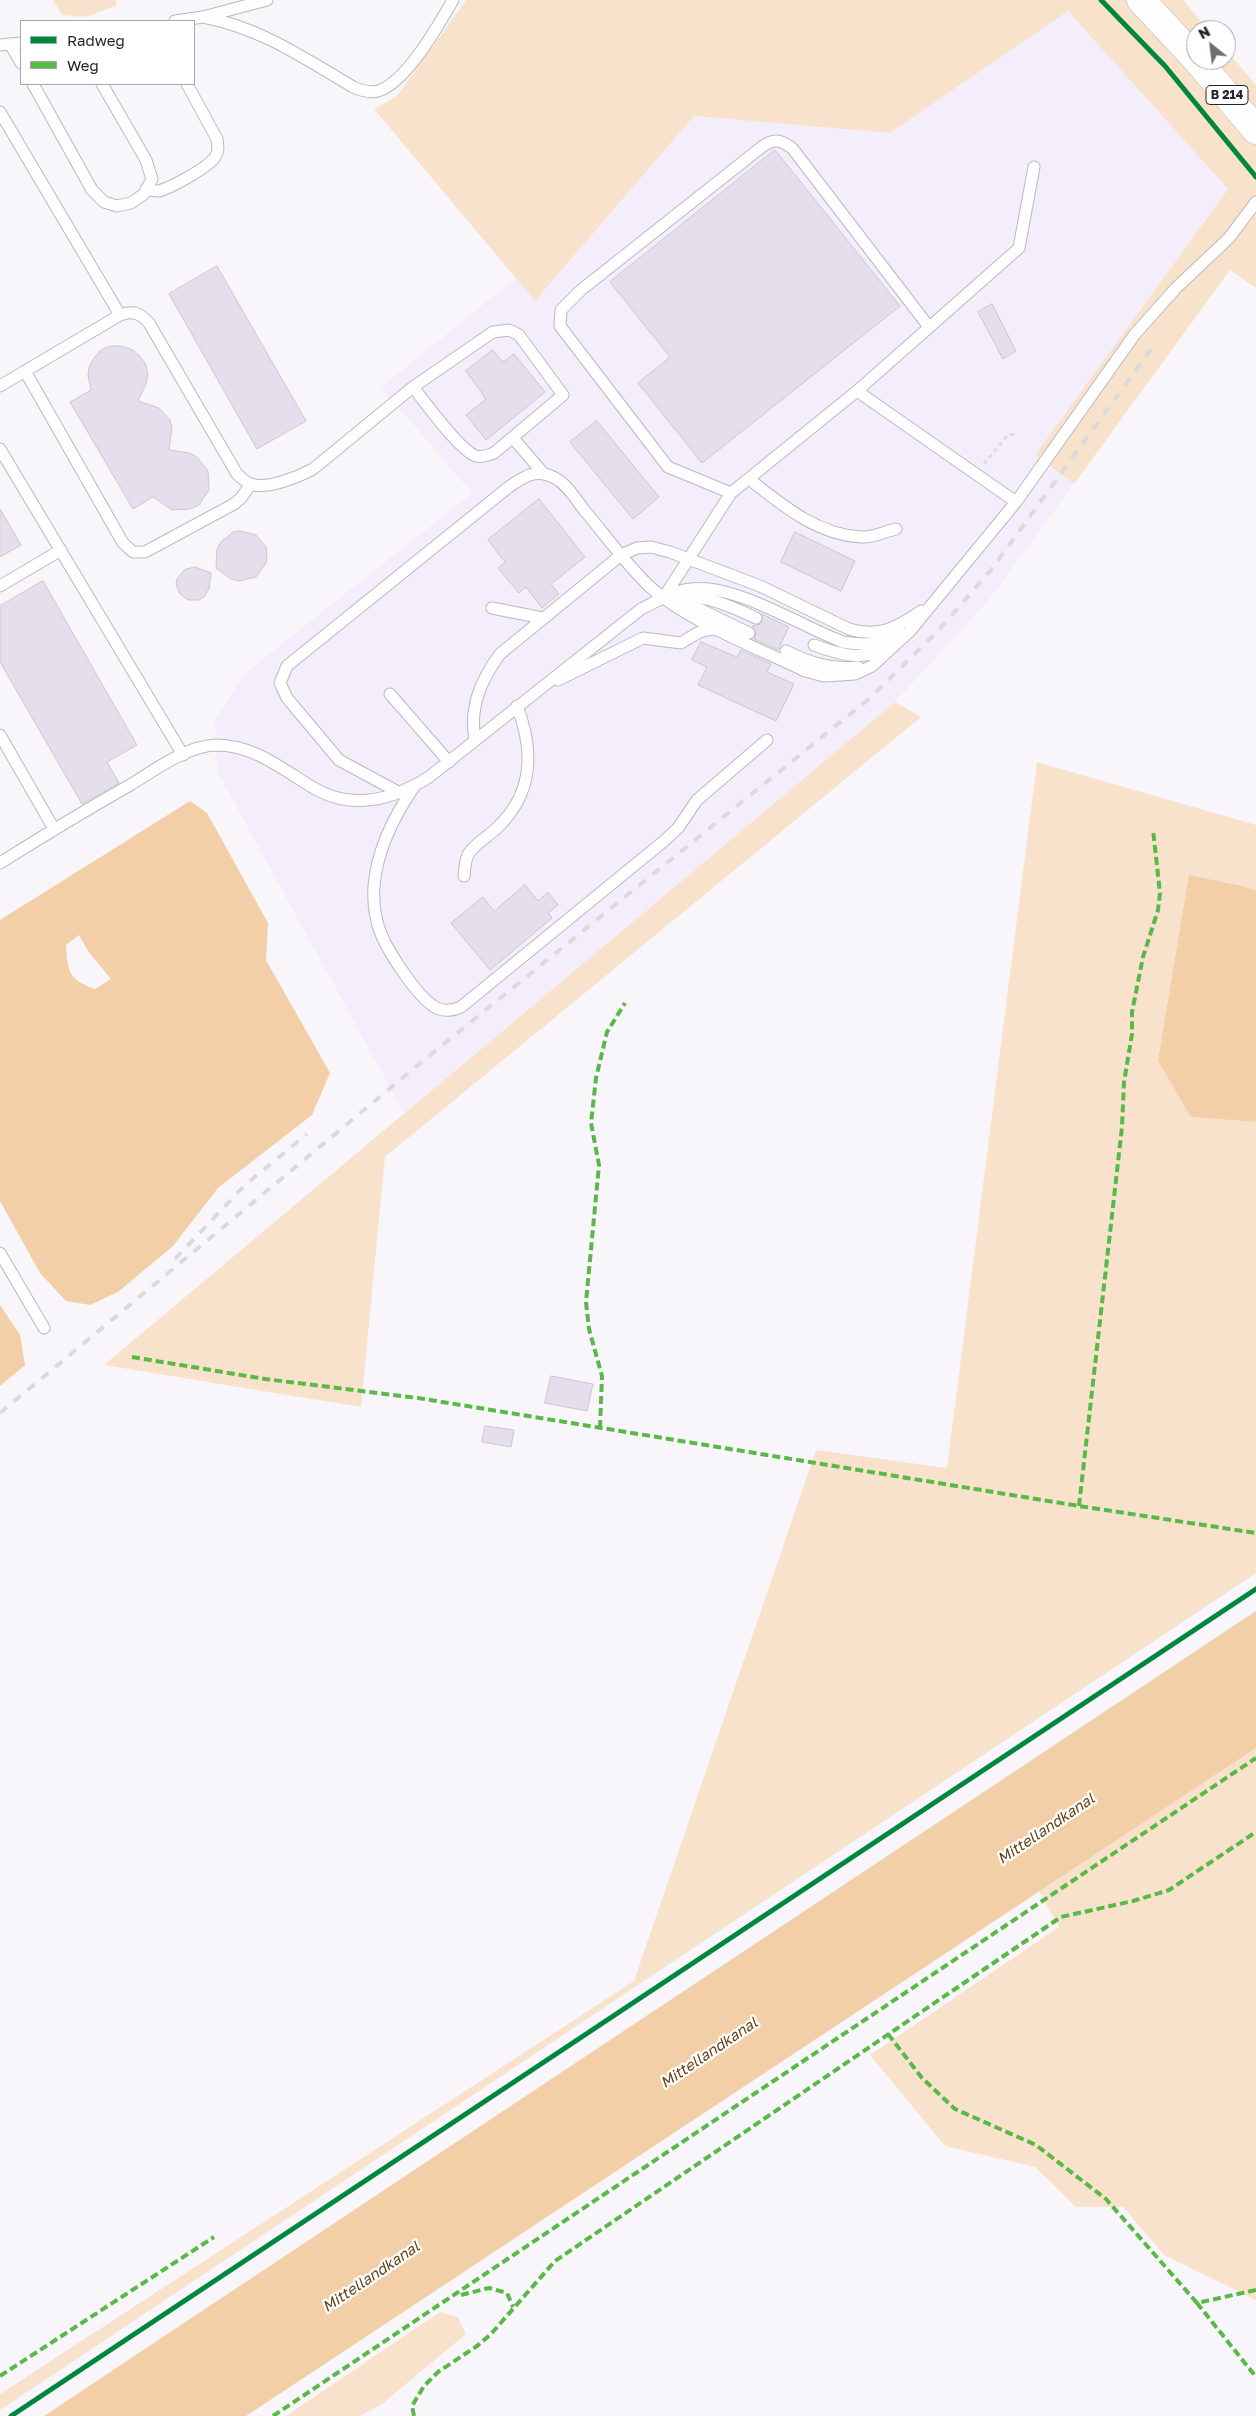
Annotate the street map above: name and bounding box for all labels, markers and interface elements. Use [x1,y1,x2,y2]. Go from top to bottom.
legend [20,20,195,85]
north arrow [1186,20,1236,70]
text: N [1195,22,1213,42]
text: Radweg [67,31,125,49]
text: Weg [67,56,99,74]
road number: B 214 [1206,86,1248,104]
water label: Mittellandkanal [994,1790,1098,1868]
water label: Mittellandkanal [657,2014,761,2092]
water label: Mittellandkanal [319,2238,423,2316]

